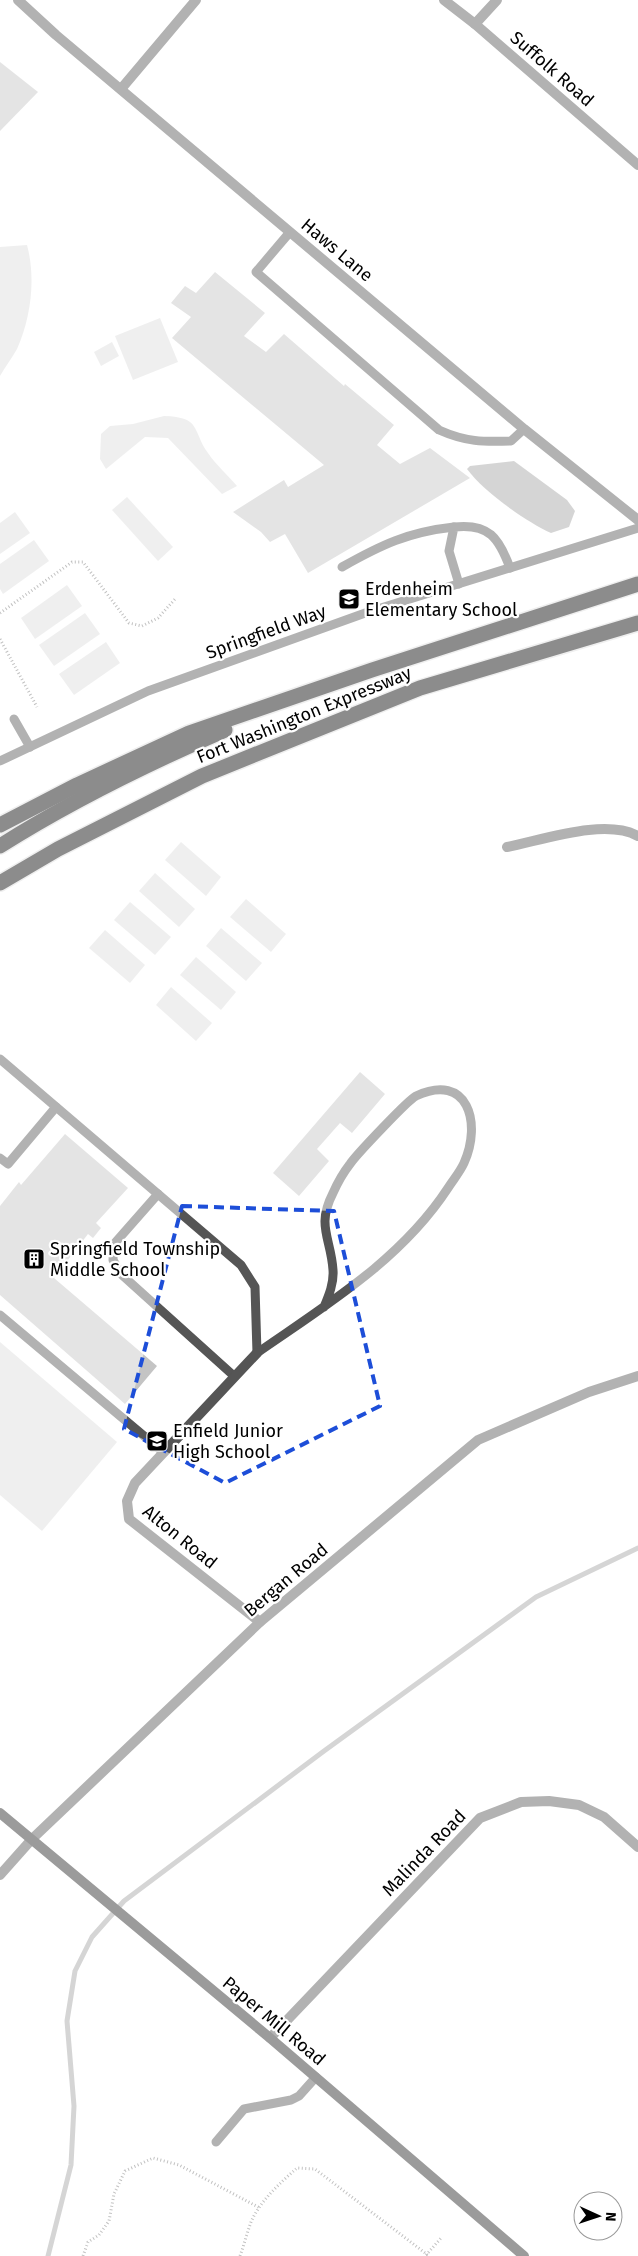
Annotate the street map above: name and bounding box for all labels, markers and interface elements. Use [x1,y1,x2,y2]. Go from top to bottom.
street label: Suffolk Road [506,27,598,111]
street label: Haws Lane [297,214,377,286]
place label: Erdenheim Elementary School [365,578,517,621]
school or university icon: Erdenheim Elementary School [337,587,361,611]
street label: Springfield Way [203,600,329,664]
street label: Fort Washington Expressway [193,662,415,768]
place label: Springfield Township Middle School [50,1238,220,1281]
building icon: Springfield Township Middle School [22,1247,46,1271]
place label: Enfield Junior High School [173,1420,283,1463]
school or university icon: Enfield Junior High School [145,1429,169,1453]
street label: Alton Road [138,1500,222,1574]
street label: Bergan Road [239,1538,333,1622]
street label: Malinda Road [377,1805,471,1901]
street label: Paper Mill Road [218,1972,330,2070]
north arrow [573,2191,623,2241]
text: N [602,2212,619,2222]

